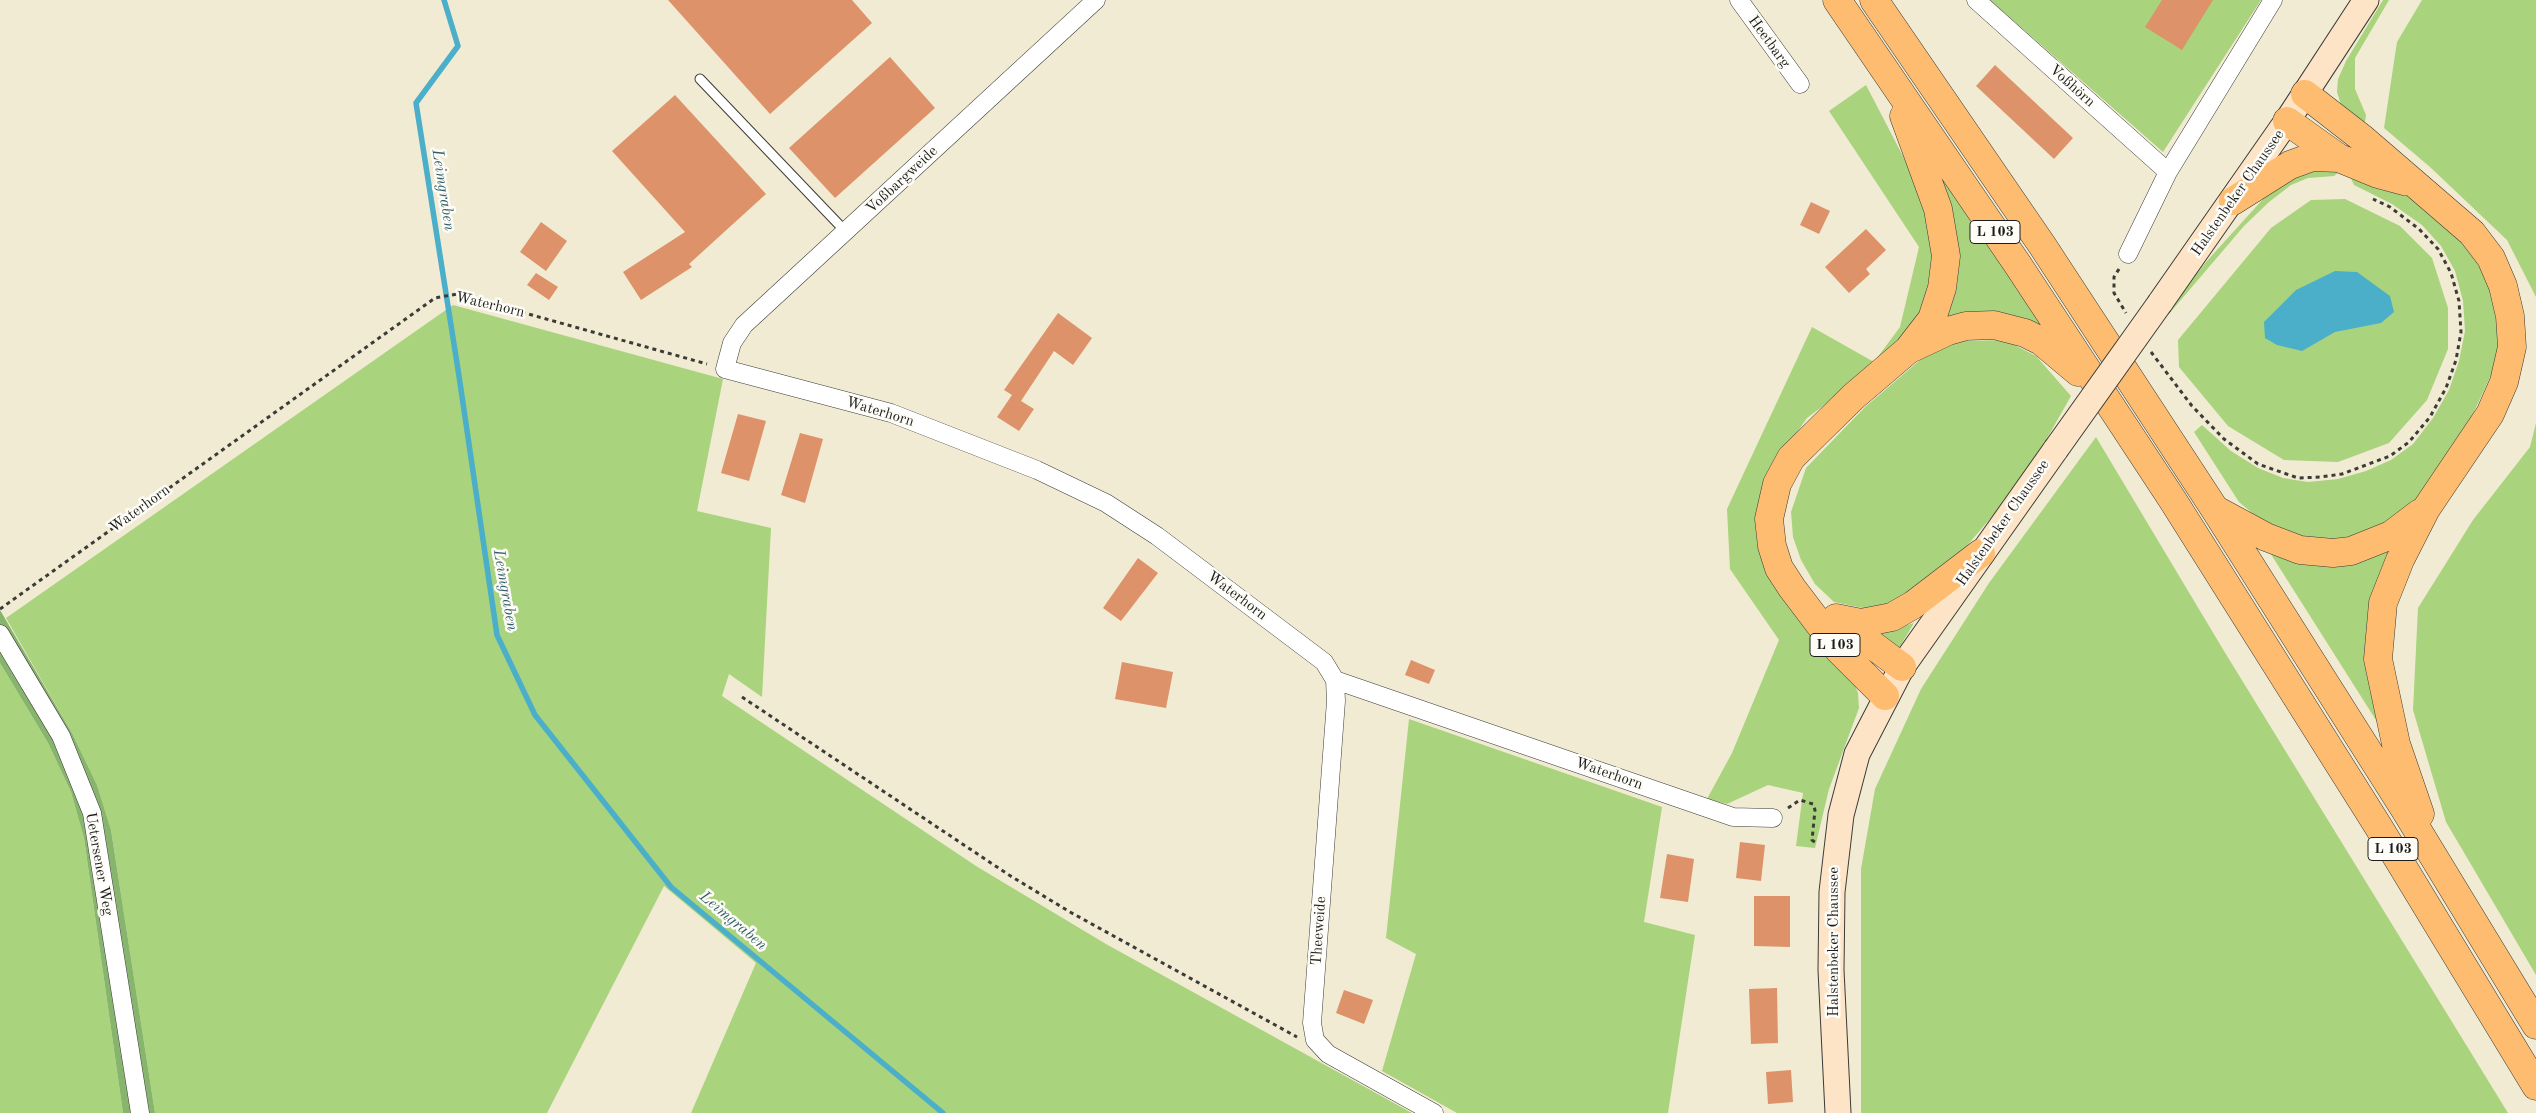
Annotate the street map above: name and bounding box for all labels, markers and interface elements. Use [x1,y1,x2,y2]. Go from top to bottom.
street label: Heetbarg [1744,12,1794,72]
street label: Voßhörn [2045,61,2099,111]
street label: Halstenbeker Chaussee [2188,126,2288,260]
street label: Voßbargweide [862,142,942,218]
water label: Leimgraben [427,148,459,232]
road number: L 103 [1970,220,2020,243]
street label: Waterhorn [454,288,526,322]
street label: Waterhorn [844,393,916,431]
street label: Halstenbeker Chaussee [1953,456,2053,590]
street label: Waterhorn [106,481,174,537]
water label: Leimgraben [488,548,522,632]
street label: Waterhorn [1203,568,1271,624]
road number: L 103 [1810,634,1860,656]
street label: Waterhorn [1573,754,1645,794]
street label: Uetersener Weg [81,811,117,917]
road number: L 103 [2368,838,2418,861]
street label: Halstenbeker Chaussee [1825,867,1843,1017]
water label: Leimgraben [695,887,771,955]
street label: Theeweide [1308,896,1330,966]

